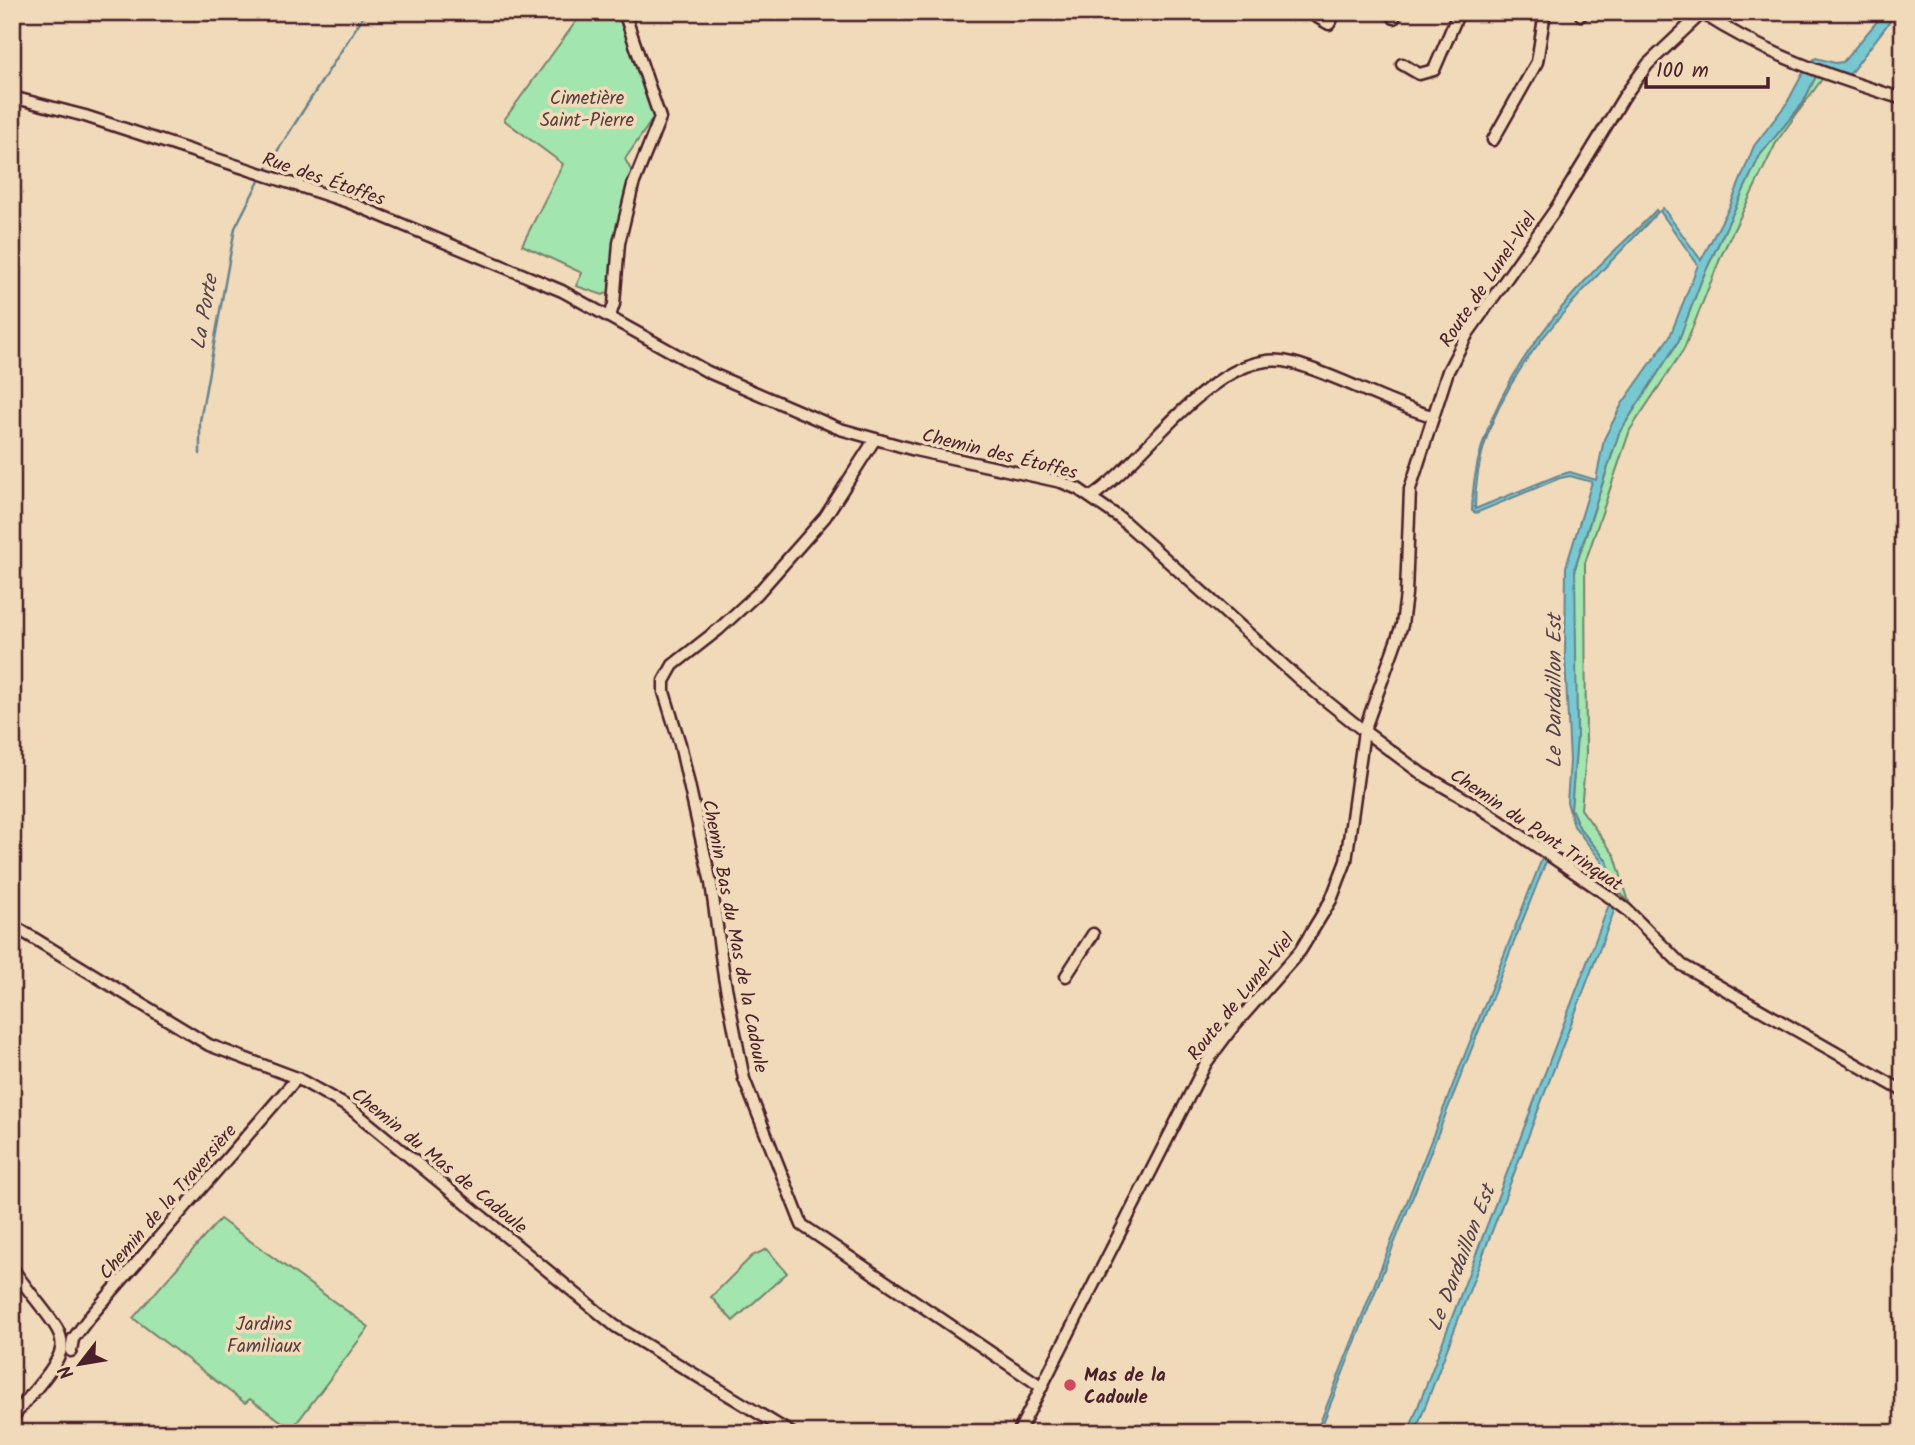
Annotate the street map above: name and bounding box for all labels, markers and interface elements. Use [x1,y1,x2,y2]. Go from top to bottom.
scale bar [1646,46,1768,90]
text: 100 m [1656,55,1709,88]
park label: Cimetière Saint-Pierre [540,84,635,136]
street label: Rue des Étoffes [258,145,389,215]
street label: Route de Lunel-Viel [1432,206,1545,354]
water label: La Porte [183,270,229,352]
street label: Chemin des Étoffes [919,421,1080,489]
water label: Le Dardaillon Est [1539,611,1572,768]
street label: Chemin du Pont Trinquat [1443,761,1629,900]
street label: Chemin Bas du Mas de la Cadoule [693,797,775,1076]
street label: Route de Lunel-Viel [1180,926,1303,1068]
street label: Chemin du Mas de Cadoule [344,1081,534,1243]
street label: Chemin de la Traversière [92,1117,245,1287]
water label: Le Dardaillon Est [1419,1178,1506,1336]
park label: Jardins Familiaux [227,1310,302,1362]
north arrow [46,1330,116,1400]
text: N [51,1359,83,1385]
place label: Mas de la Cadoule [1084,1361,1166,1413]
marker: Mas de la Cadoule [1062,1377,1078,1393]

